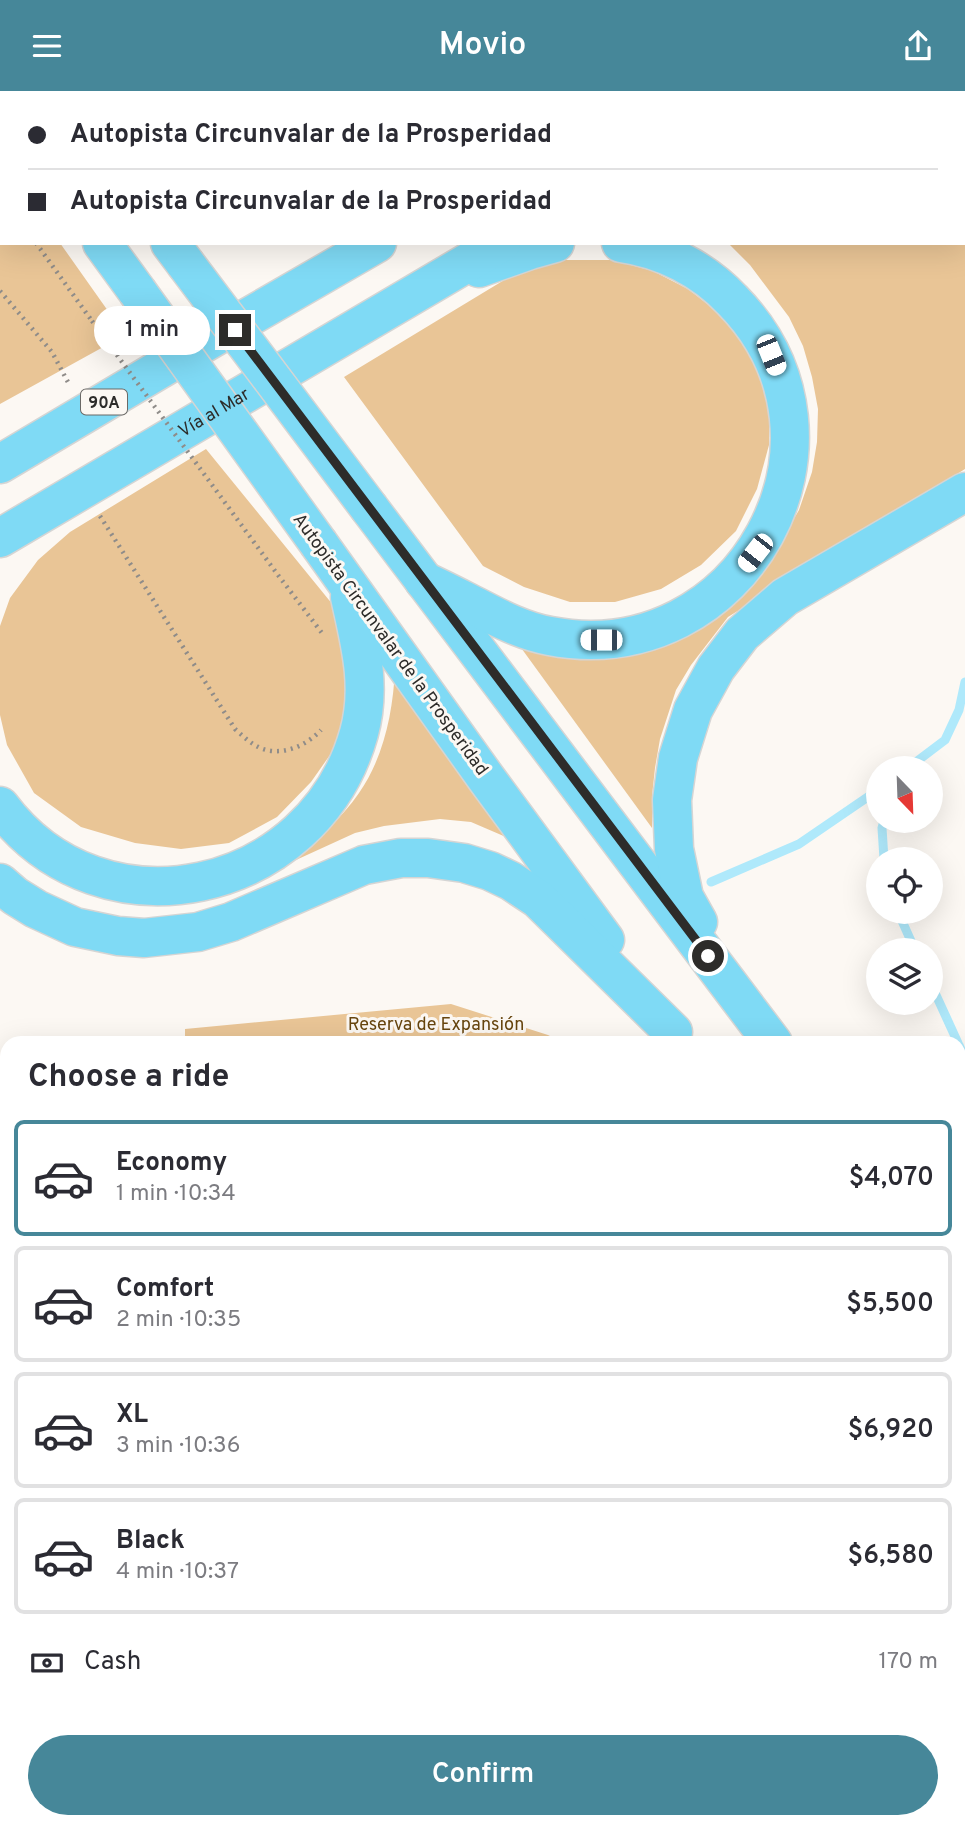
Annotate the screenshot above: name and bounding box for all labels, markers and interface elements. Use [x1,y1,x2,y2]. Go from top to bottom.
text: Movio [439,26,526,66]
icon: menu [28,27,66,65]
icon: share [899,27,937,65]
text: Autopista Circunvalar de la Prosperidad [70,119,552,152]
text: Autopista Circunvalar de la Prosperidad [70,186,552,219]
callout: 1 min [95,306,210,355]
route end [219,314,251,346]
text: 1 min [125,316,179,345]
car [754,332,789,378]
street label: Vía al Mar [175,383,254,443]
road number: 90A [81,389,127,415]
street label: Autopista Circunvalar de la Prosperidad [287,509,493,780]
car [734,530,777,576]
car [581,630,623,651]
north arrow [866,756,943,833]
map controls [866,756,943,1015]
button: locate [866,847,943,924]
button: layers [866,938,943,1015]
route start [692,940,724,972]
park label: Reserva de Expansión [348,1014,524,1037]
text: Choose a ride [28,1058,229,1098]
icon: car [32,1147,95,1210]
text: Economy [116,1147,227,1180]
text: $4,070 [849,1162,934,1195]
text: 1 min · 10:34 [116,1180,236,1209]
icon: car [32,1273,95,1336]
text: Comfort [116,1273,214,1306]
text: $5,500 [846,1288,934,1321]
text: 2 min · 10:35 [116,1306,241,1335]
icon: car [32,1399,95,1462]
text: XL [116,1399,148,1432]
text: $6,920 [848,1414,934,1447]
text: 3 min · 10:36 [116,1432,240,1461]
icon: car [32,1525,95,1588]
text: Black [116,1525,185,1558]
text: $6,580 [848,1540,934,1573]
text: 4 min · 10:37 [116,1558,239,1587]
icon: cash [28,1644,66,1682]
text: Cash [84,1646,141,1679]
text: 170 m [879,1648,938,1677]
button: Confirm [28,1735,938,1815]

